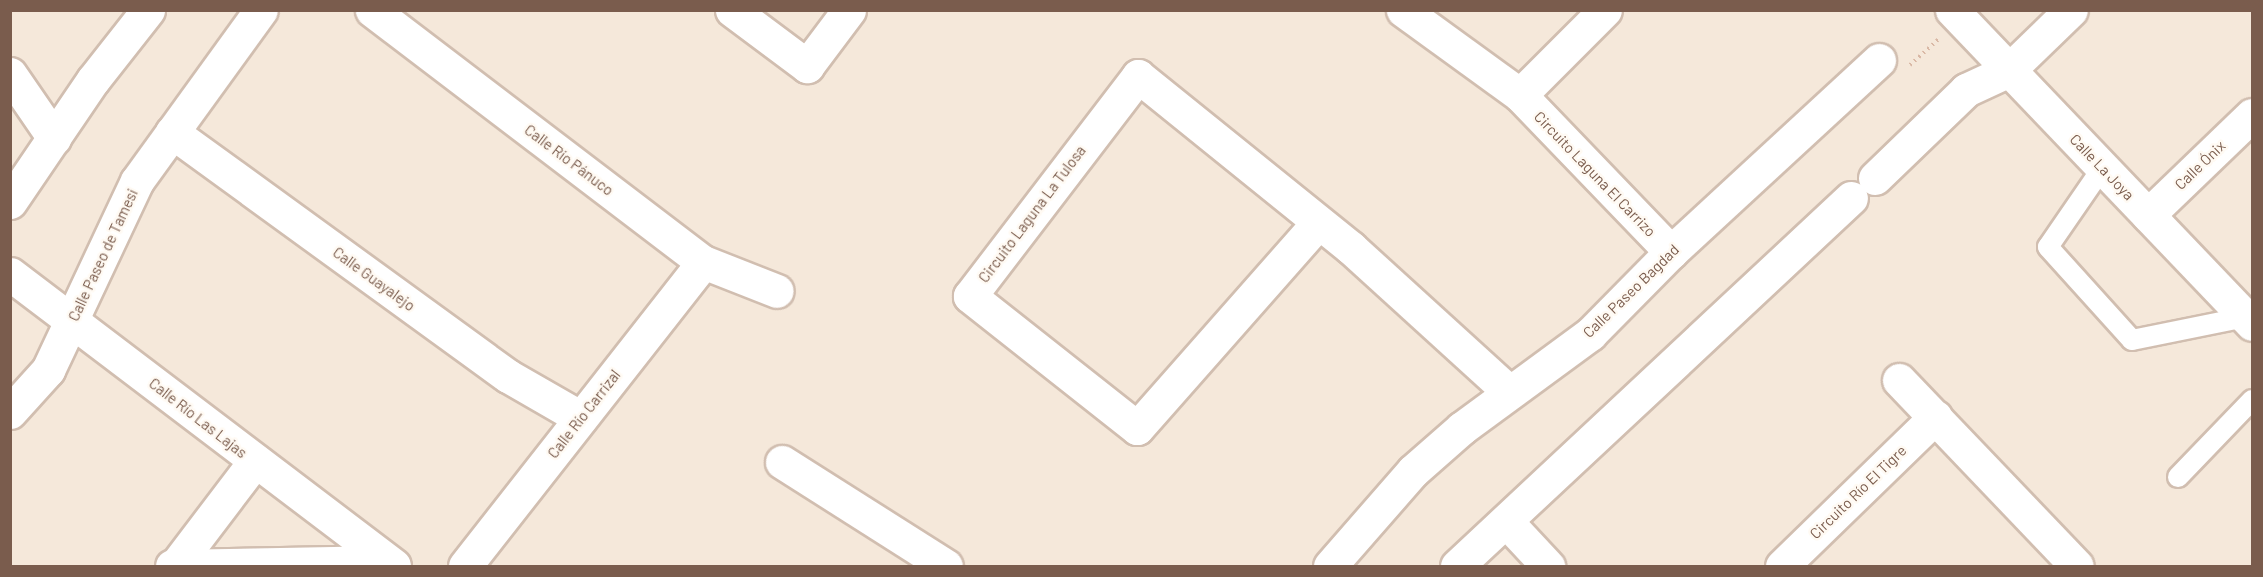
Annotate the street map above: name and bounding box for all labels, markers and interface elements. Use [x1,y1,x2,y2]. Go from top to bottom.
street label: Circuito Laguna El Carrizo [1530,108,1660,240]
street label: Calle Río Pánuco [521,121,617,199]
street label: Calle La Joya [2066,130,2138,204]
street label: Calle Ónix [2171,137,2229,193]
street label: Circuito Laguna La Tulosa [975,142,1089,286]
street label: Calle Paseo de Tamesi [64,186,142,324]
street label: Calle Paseo Bagdad [1579,241,1683,341]
street label: Calle Guayalejo [329,243,419,315]
street label: Calle Río Carrizal [544,366,624,462]
street label: Calle Río Las Lajas [145,374,251,462]
street label: Circuito Río El Tigre [1806,441,1910,543]

